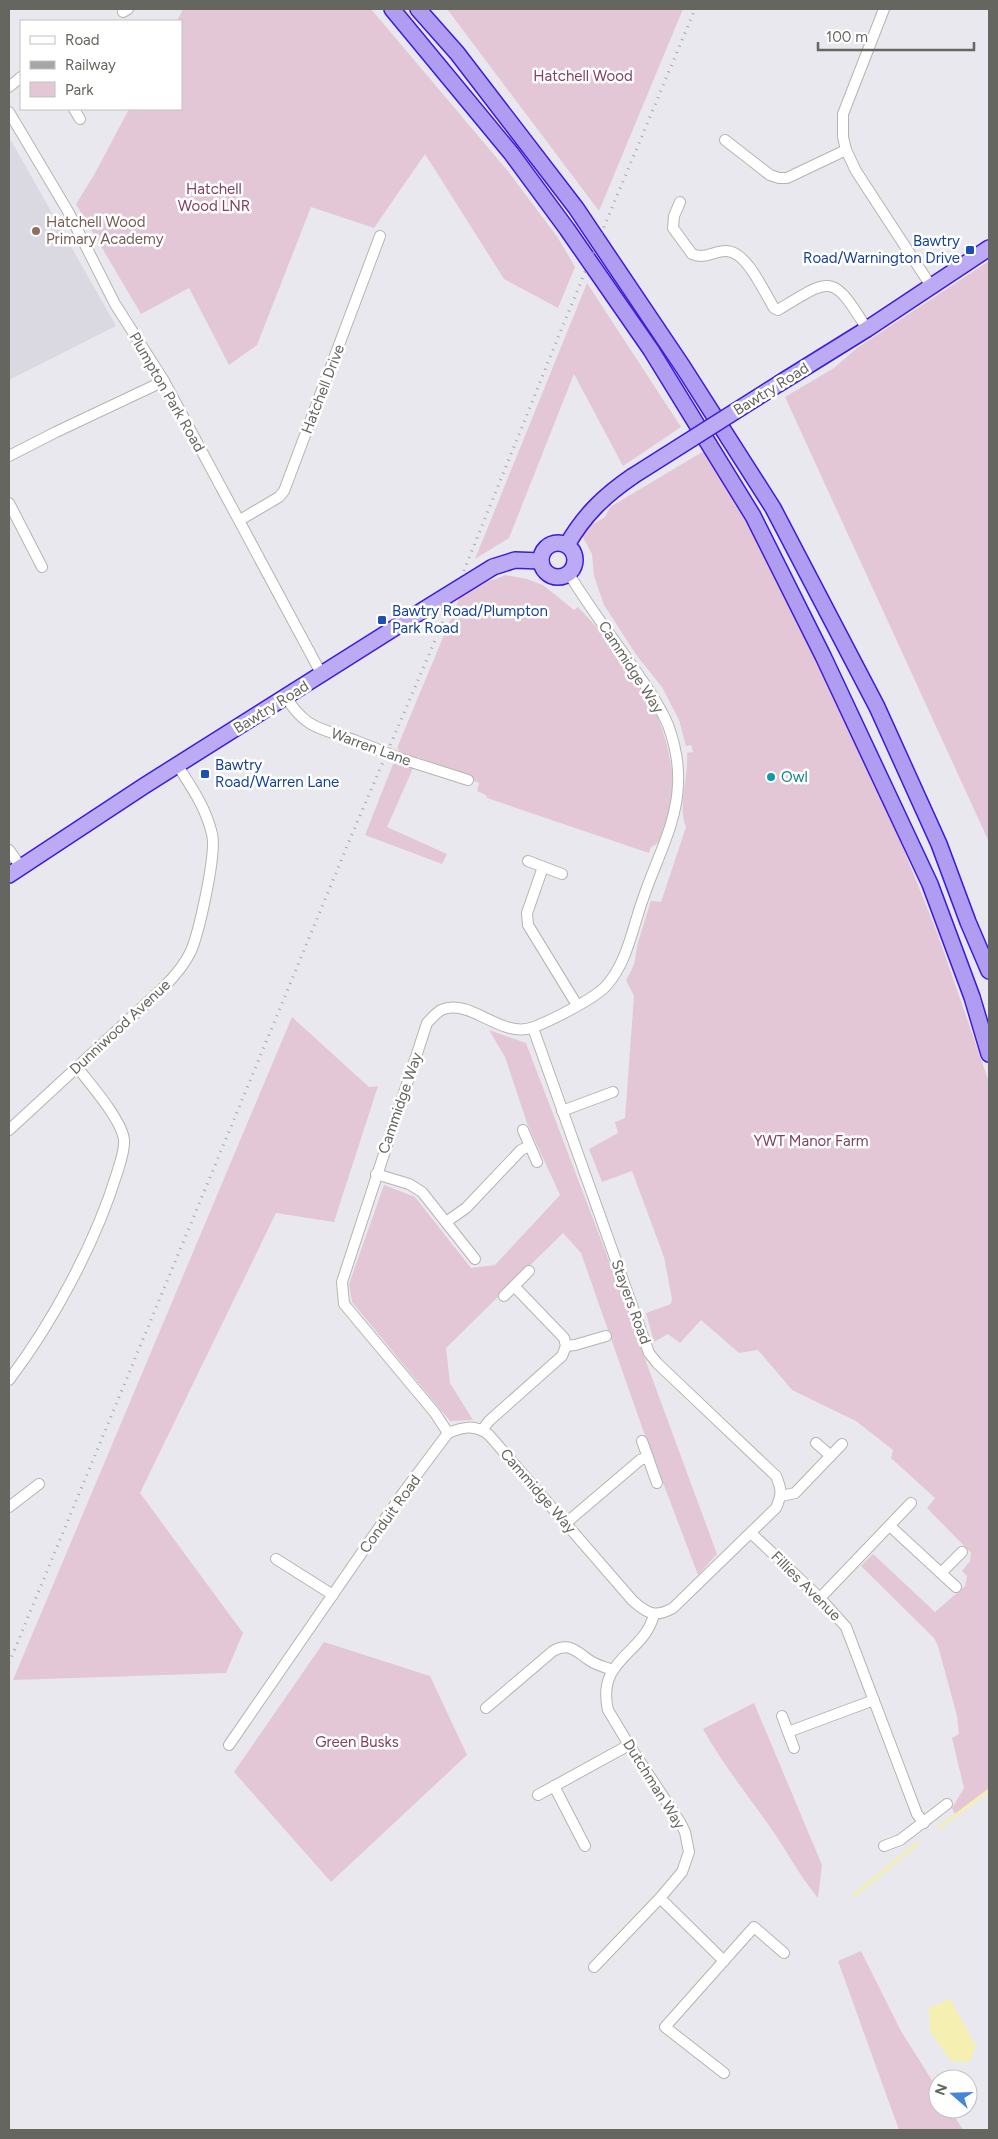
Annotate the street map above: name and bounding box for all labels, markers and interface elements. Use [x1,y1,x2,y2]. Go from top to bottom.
legend [20,20,182,110]
scale bar [818,20,974,52]
text: 100 m [826,28,868,46]
text: Road [65,31,100,49]
text: Railway [65,56,116,74]
park label: Hatchell Wood [533,67,633,85]
text: Park [65,81,94,99]
park label: Hatchell Wood LNR [178,180,250,215]
place label: Hatchell Wood Primary Academy [46,213,164,248]
marker: Hatchell Wood Primary Academy [30,225,42,237]
place label: Bawtry Road/Warnington Drive [803,232,960,267]
marker: Bawtry Road/Warnington Drive [964,244,976,256]
street label: Plumpton Park Road [125,329,209,455]
street label: Hatchell Drive [298,342,348,436]
street label: Bawtry Road [730,359,812,419]
place label: Bawtry Road/Plumpton Park Road [392,602,548,637]
marker: Bawtry Road/Plumpton Park Road [376,614,388,626]
street label: Cammidge Way [595,618,668,717]
street label: Bawtry Road [230,677,312,737]
street label: Warren Lane [329,724,413,770]
place label: Bawtry Road/Warren Lane [215,756,339,791]
marker: Bawtry Road/Warren Lane [199,768,211,780]
place label: Owl [781,768,808,786]
marker: Owl [765,771,777,783]
street label: Dunniwood Avenue [66,976,174,1078]
street label: Cammidge Way [374,1050,426,1156]
park label: YWT Manor Farm [753,1132,869,1150]
street label: Stayers Road [607,1257,655,1347]
street label: Cammidge Way [496,1445,580,1537]
street label: Conduit Road [356,1471,424,1557]
street label: Fillies Avenue [767,1547,845,1625]
park label: Green Busks [315,1733,399,1751]
street label: Dutchman Way [619,1736,689,1832]
north arrow [928,2069,978,2119]
text: N [931,2082,951,2098]

